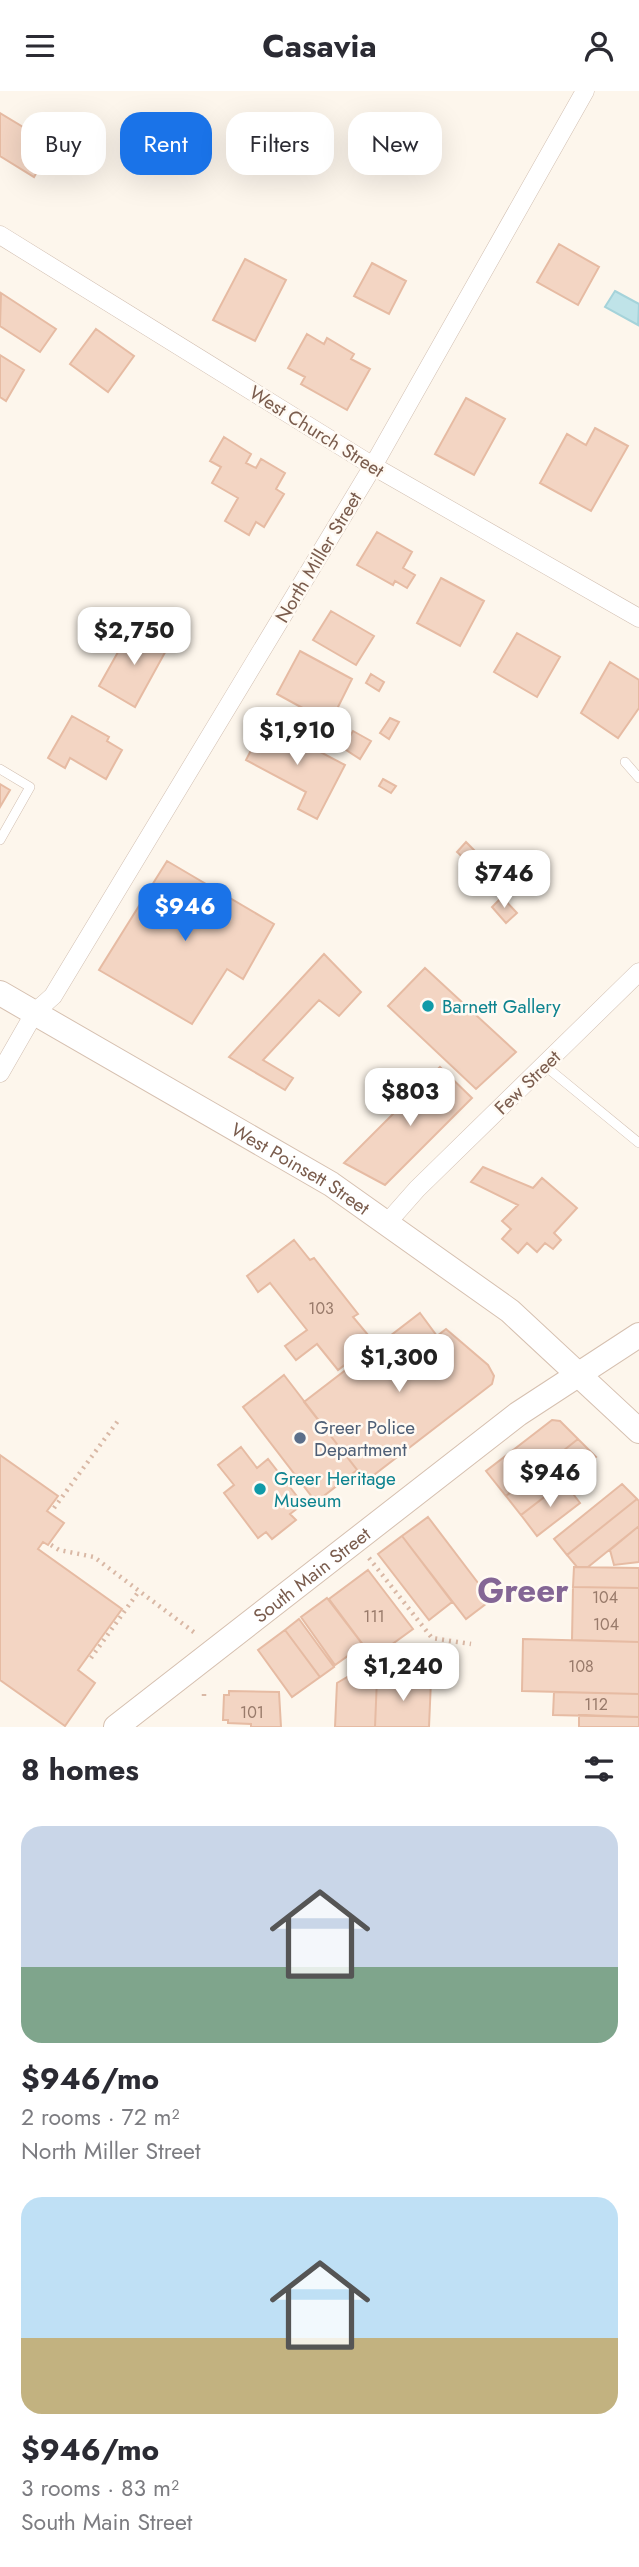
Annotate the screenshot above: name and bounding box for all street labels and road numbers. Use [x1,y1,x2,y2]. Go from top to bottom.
street label: West Church Street [244,379,390,484]
street label: North Miller Street [269,486,368,628]
street label: Few Street [488,1044,567,1121]
street label: West Poinsett Street [226,1116,375,1222]
street label: South Main Street [248,1521,376,1629]

